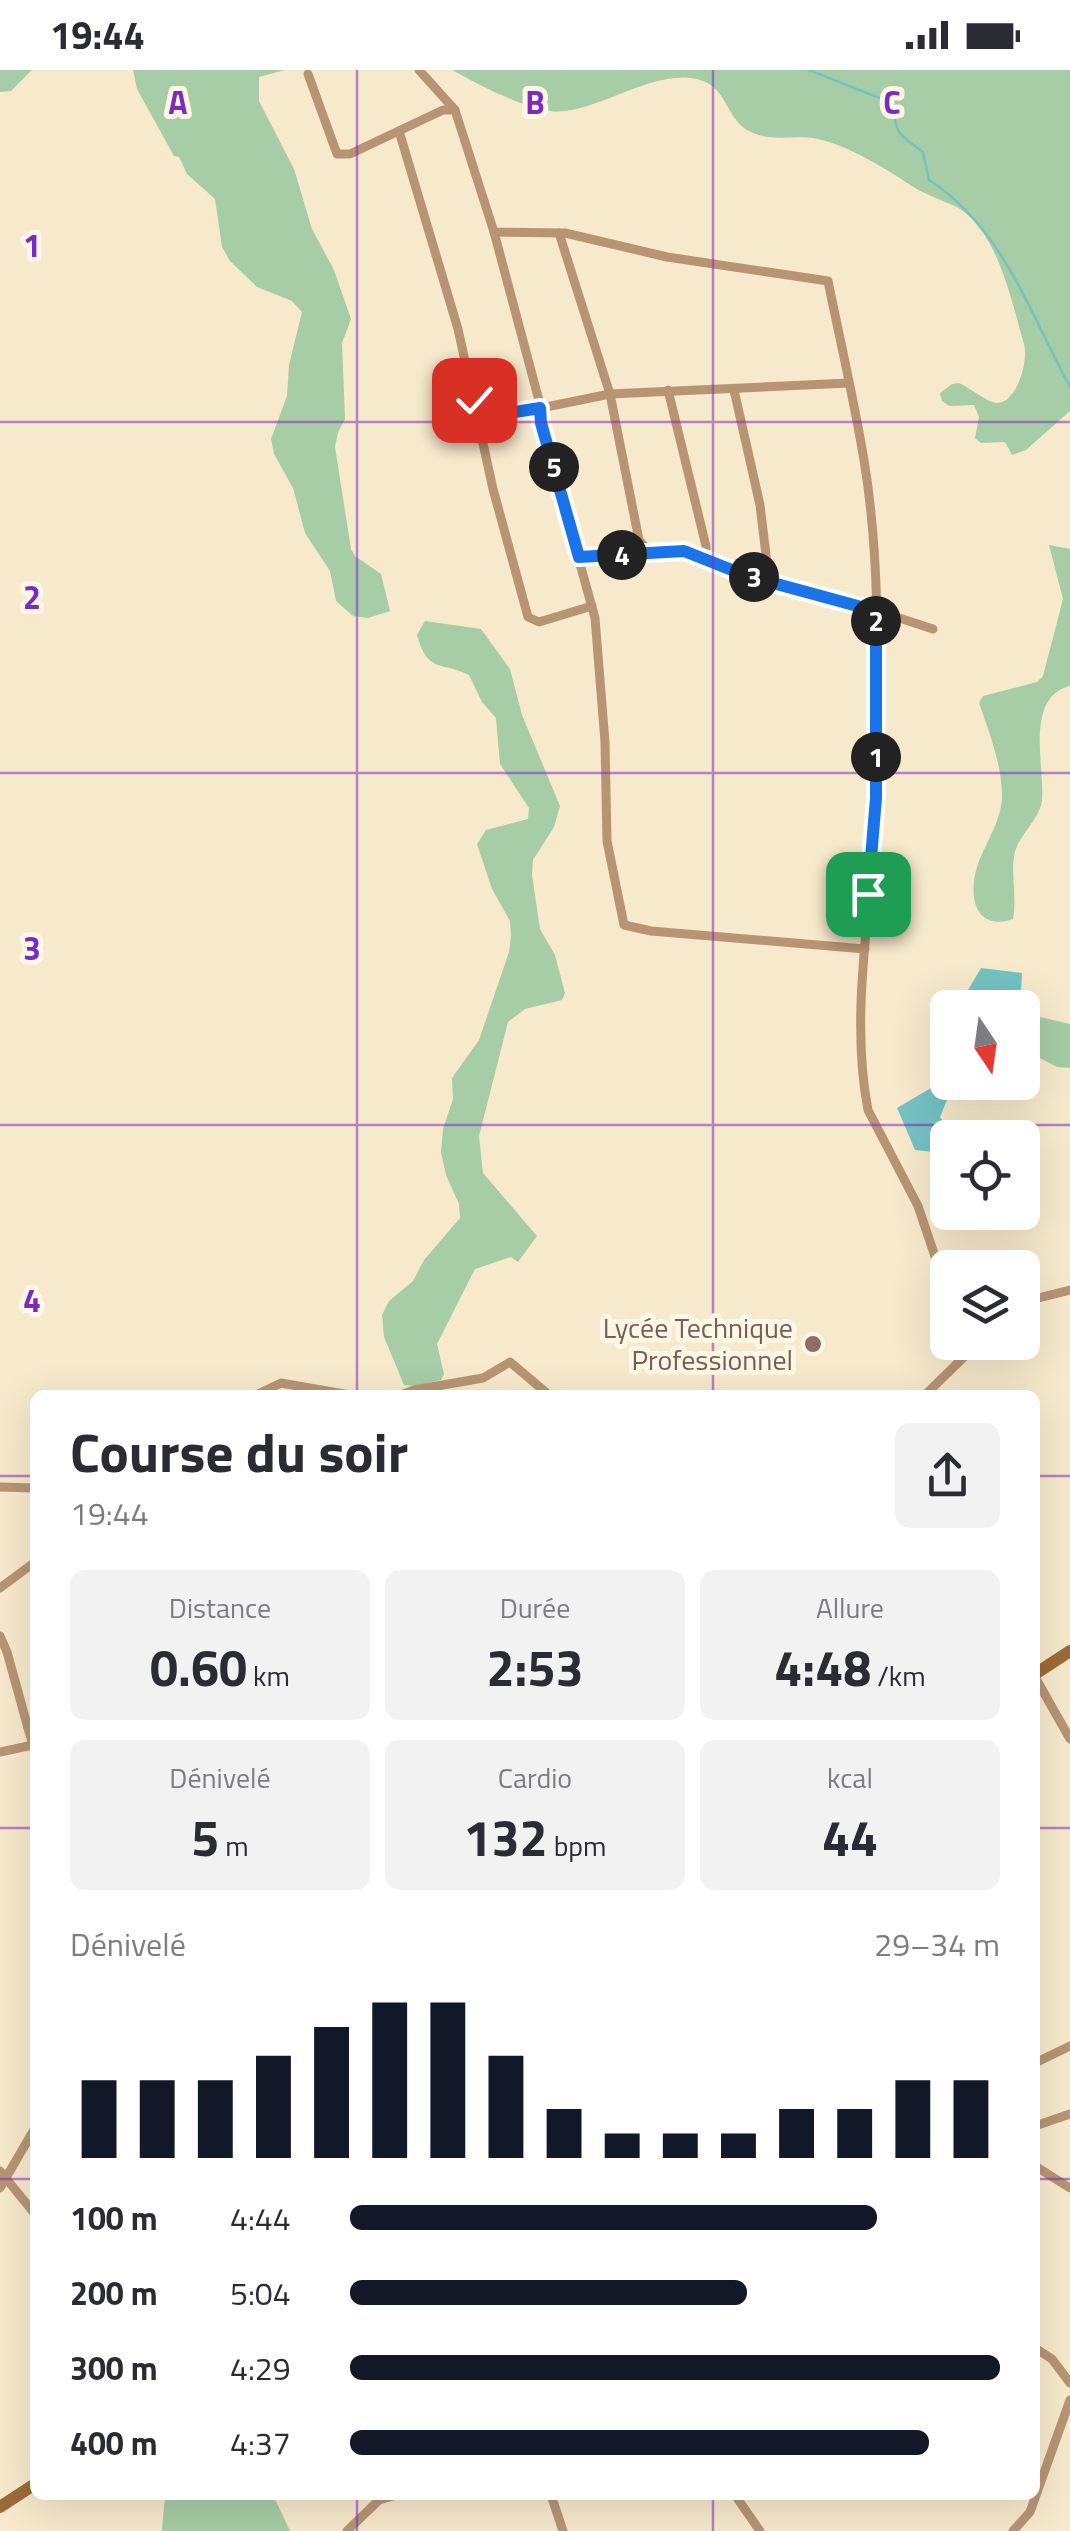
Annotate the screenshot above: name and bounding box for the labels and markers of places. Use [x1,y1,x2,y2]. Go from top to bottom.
pin [432,358,517,443]
pin: 5 [529,442,579,492]
pin: 4 [597,530,647,580]
pin: 3 [729,552,779,602]
pin: 2 [851,596,901,646]
pin: 1 [851,732,901,782]
pin [826,852,911,937]
place label: Lycée Technique Professionnel [603,1306,793,1381]
marker: Lycée Technique Professionnel [802,1333,824,1355]

